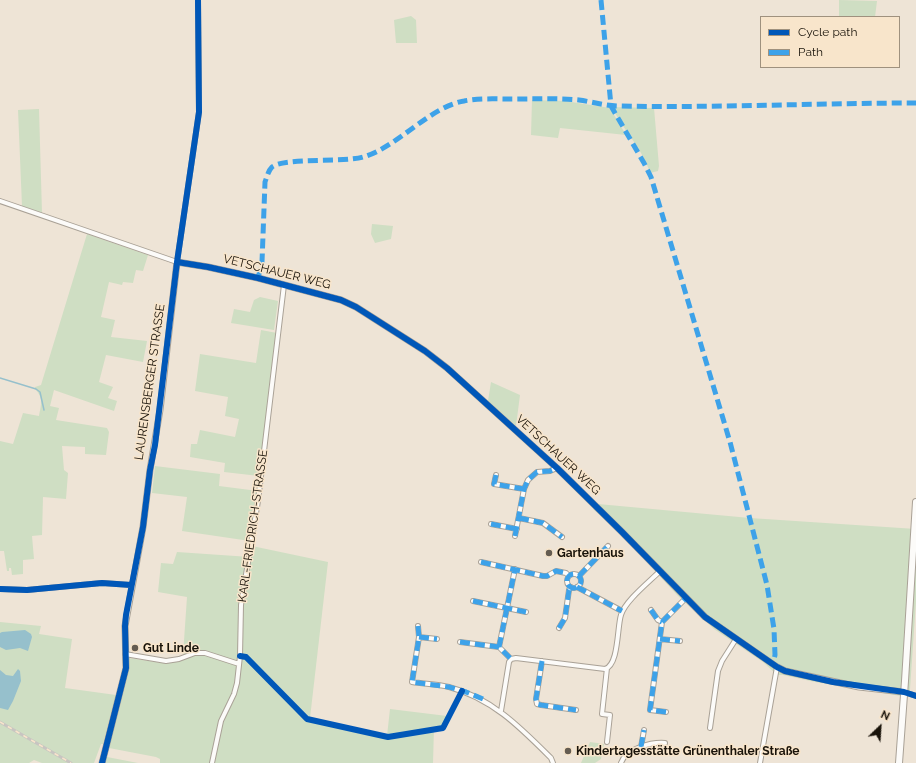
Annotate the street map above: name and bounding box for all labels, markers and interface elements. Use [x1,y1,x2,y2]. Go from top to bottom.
legend [760,16,900,68]
text: Cycle path [798,25,857,39]
text: Path [798,45,823,59]
street label: VETSCHAUER WEG [222,252,332,292]
street label: LAURENSBERGER STRASSE [132,303,168,461]
street label: VETSCHAUER WEG [513,412,603,498]
street label: KARL-FRIEDRICH-STRASSE [235,449,271,603]
place label: Gartenhaus [557,546,624,560]
marker: Gartenhaus [544,548,554,558]
place label: Gut Linde [143,641,199,655]
marker: Gut Linde [130,643,140,653]
north arrow [860,707,900,747]
text: N [879,708,892,723]
place label: Kindertagesstätte Grünenthaler Straße [576,744,800,758]
marker: Kindertagesstätte Grünenthaler Straße [563,746,573,756]

